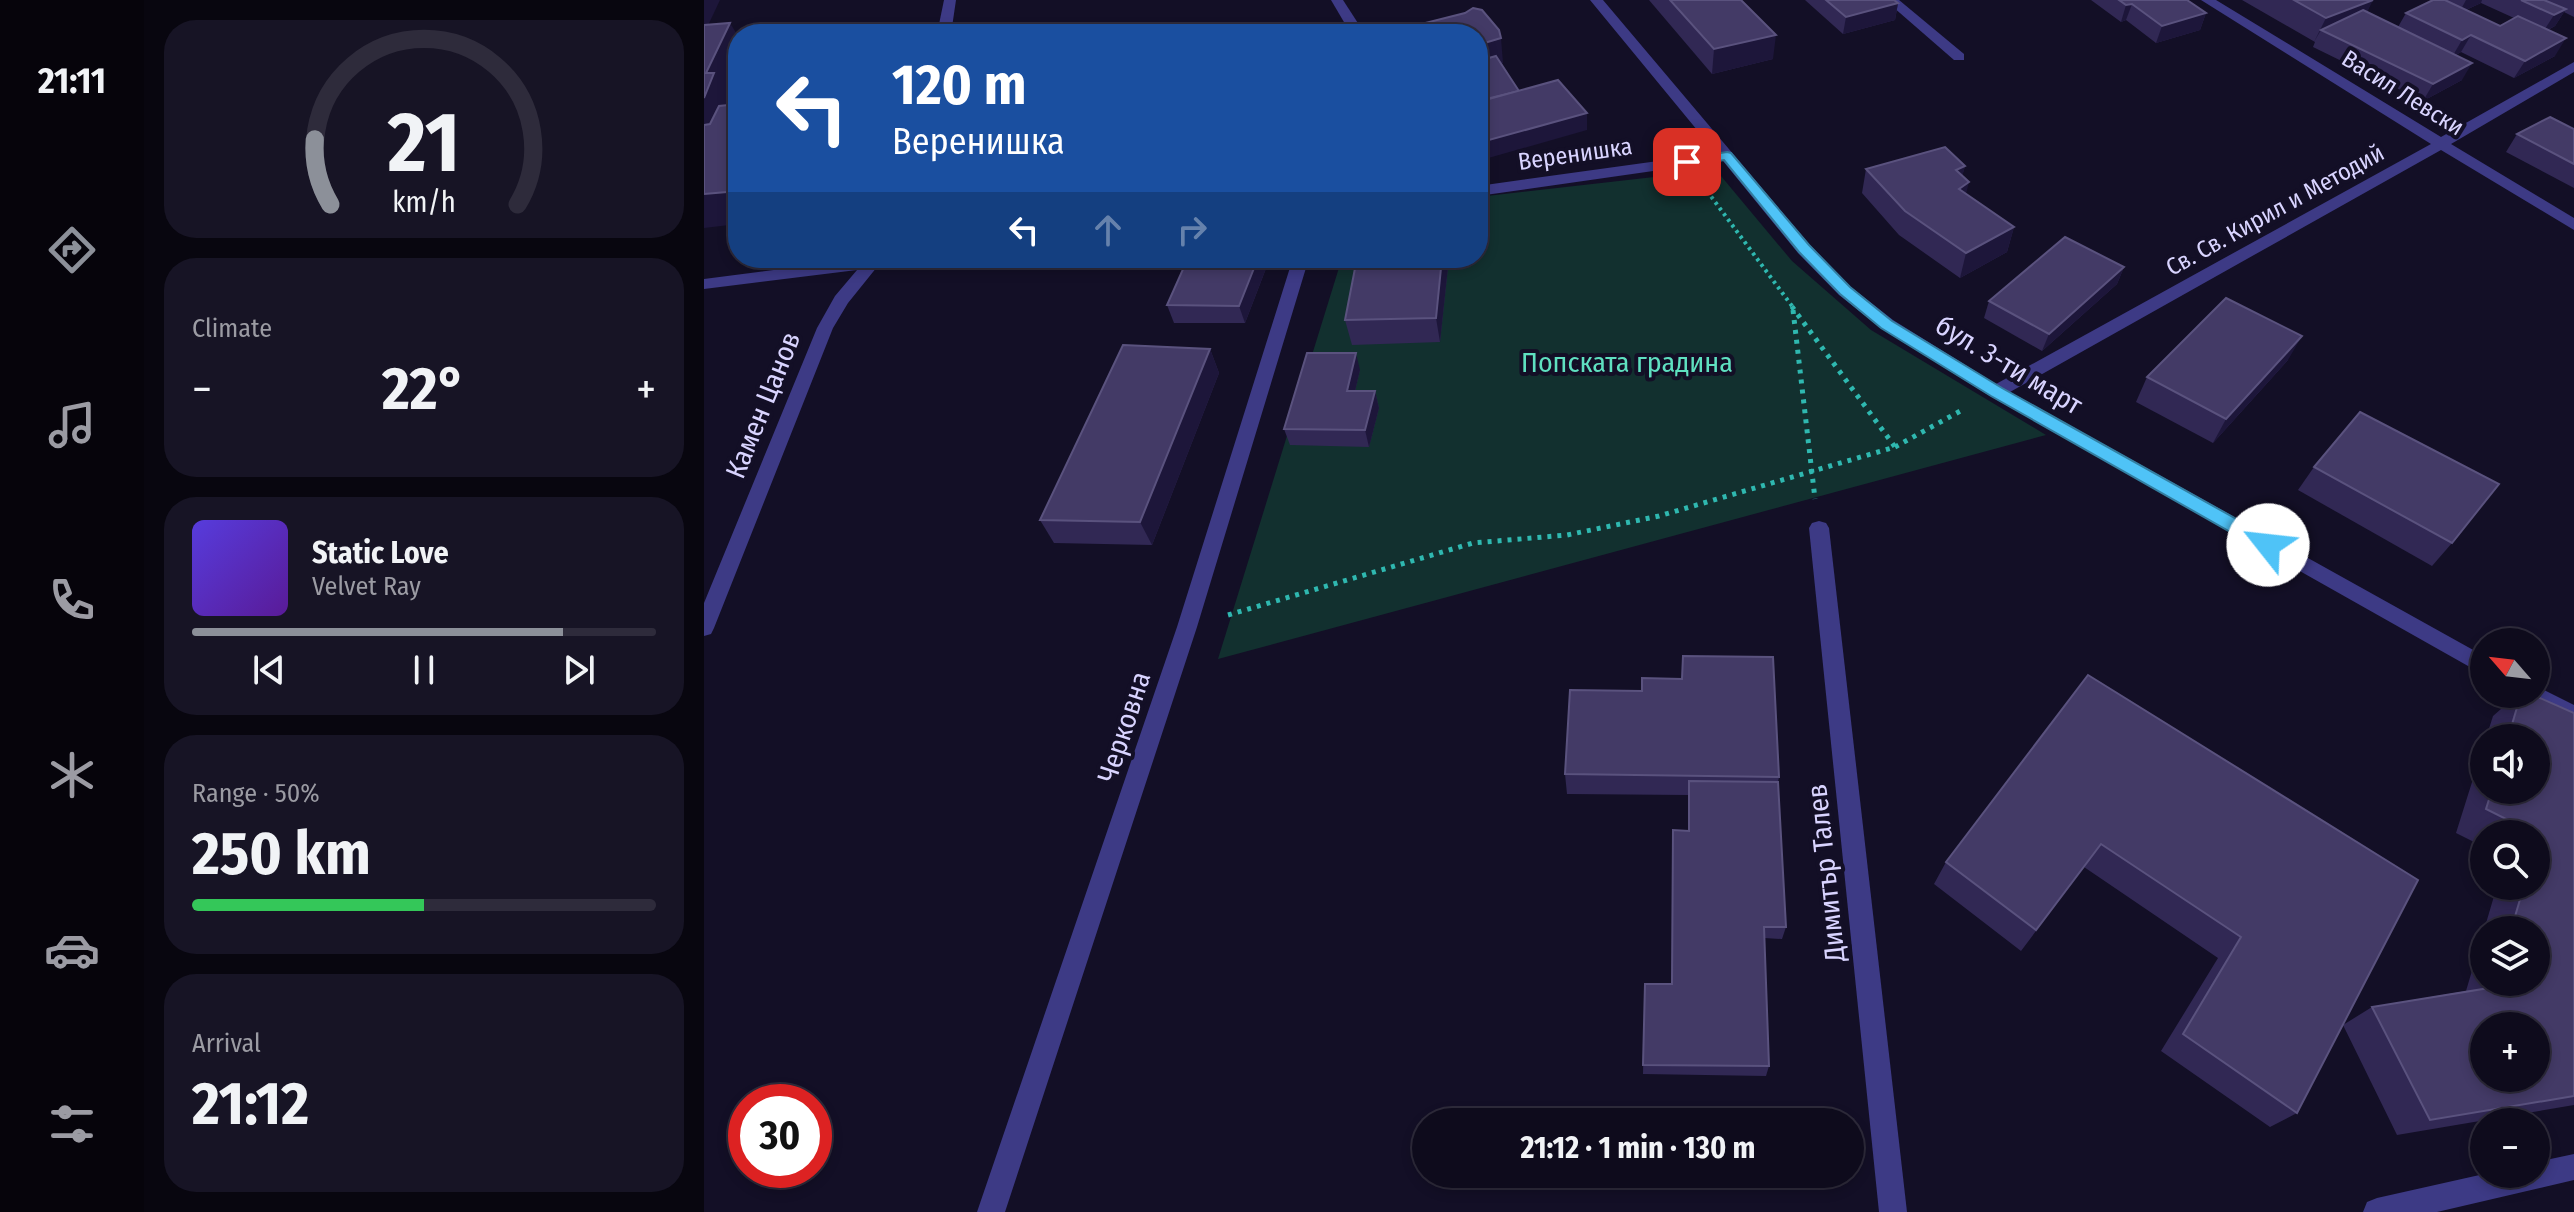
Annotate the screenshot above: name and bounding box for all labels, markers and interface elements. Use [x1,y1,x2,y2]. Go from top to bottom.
street label: Васил Левски [2337,44,2469,142]
text: 120 m [892,52,1027,119]
icon: left [760,56,864,160]
text: 21:11 [38,59,106,103]
text: 21 [387,93,460,193]
text: Веренишка [892,120,1065,164]
pin [1653,128,1721,196]
street label: Веренишка [1516,132,1634,176]
street label: Св. Св. Кирил и Методий [2161,138,2389,282]
icon: arrive [1665,140,1709,184]
text: km/h [392,185,456,220]
icon: left [1002,208,1046,252]
icon: ahead [1086,208,1130,252]
icon: right [1170,208,1214,252]
icon: directions [44,222,100,278]
street label: бул. 3-ти март [1930,308,2089,422]
text: Climate [192,313,272,344]
street label: Камен Цанов [719,327,807,483]
park label: Попската градина [1521,346,1733,379]
text: 22° [382,353,466,425]
text: − [192,363,212,416]
text: + [636,363,656,416]
icon: music [44,397,100,453]
position arrow [2226,503,2310,587]
text: Static Love [312,535,449,571]
text: Velvet Ray [312,571,421,602]
icon: phone [44,572,100,628]
north arrow [2470,628,2550,708]
map controls [2470,628,2550,1188]
icon: previous [247,648,291,692]
icon: pause [402,648,446,692]
icon: next [557,648,601,692]
street label: Черковна [1091,667,1157,787]
button: sound [2470,724,2550,804]
icon: climate [44,747,100,803]
text: Range · 50% [192,778,320,809]
street label: Димитър Талев [1800,783,1852,964]
text: 250 km [192,818,371,890]
button: search [2470,820,2550,900]
button: layers [2470,916,2550,996]
icon: car [44,922,100,978]
button: + [2470,1012,2550,1092]
text: Arrival [192,1028,261,1059]
text: 21:12 [192,1068,309,1140]
speed limit sign: 30 [728,1084,832,1188]
icon: filters [44,1096,100,1152]
button: − [2470,1108,2550,1188]
text: 21:12 · 1 min · 130 m [1521,1130,1755,1166]

